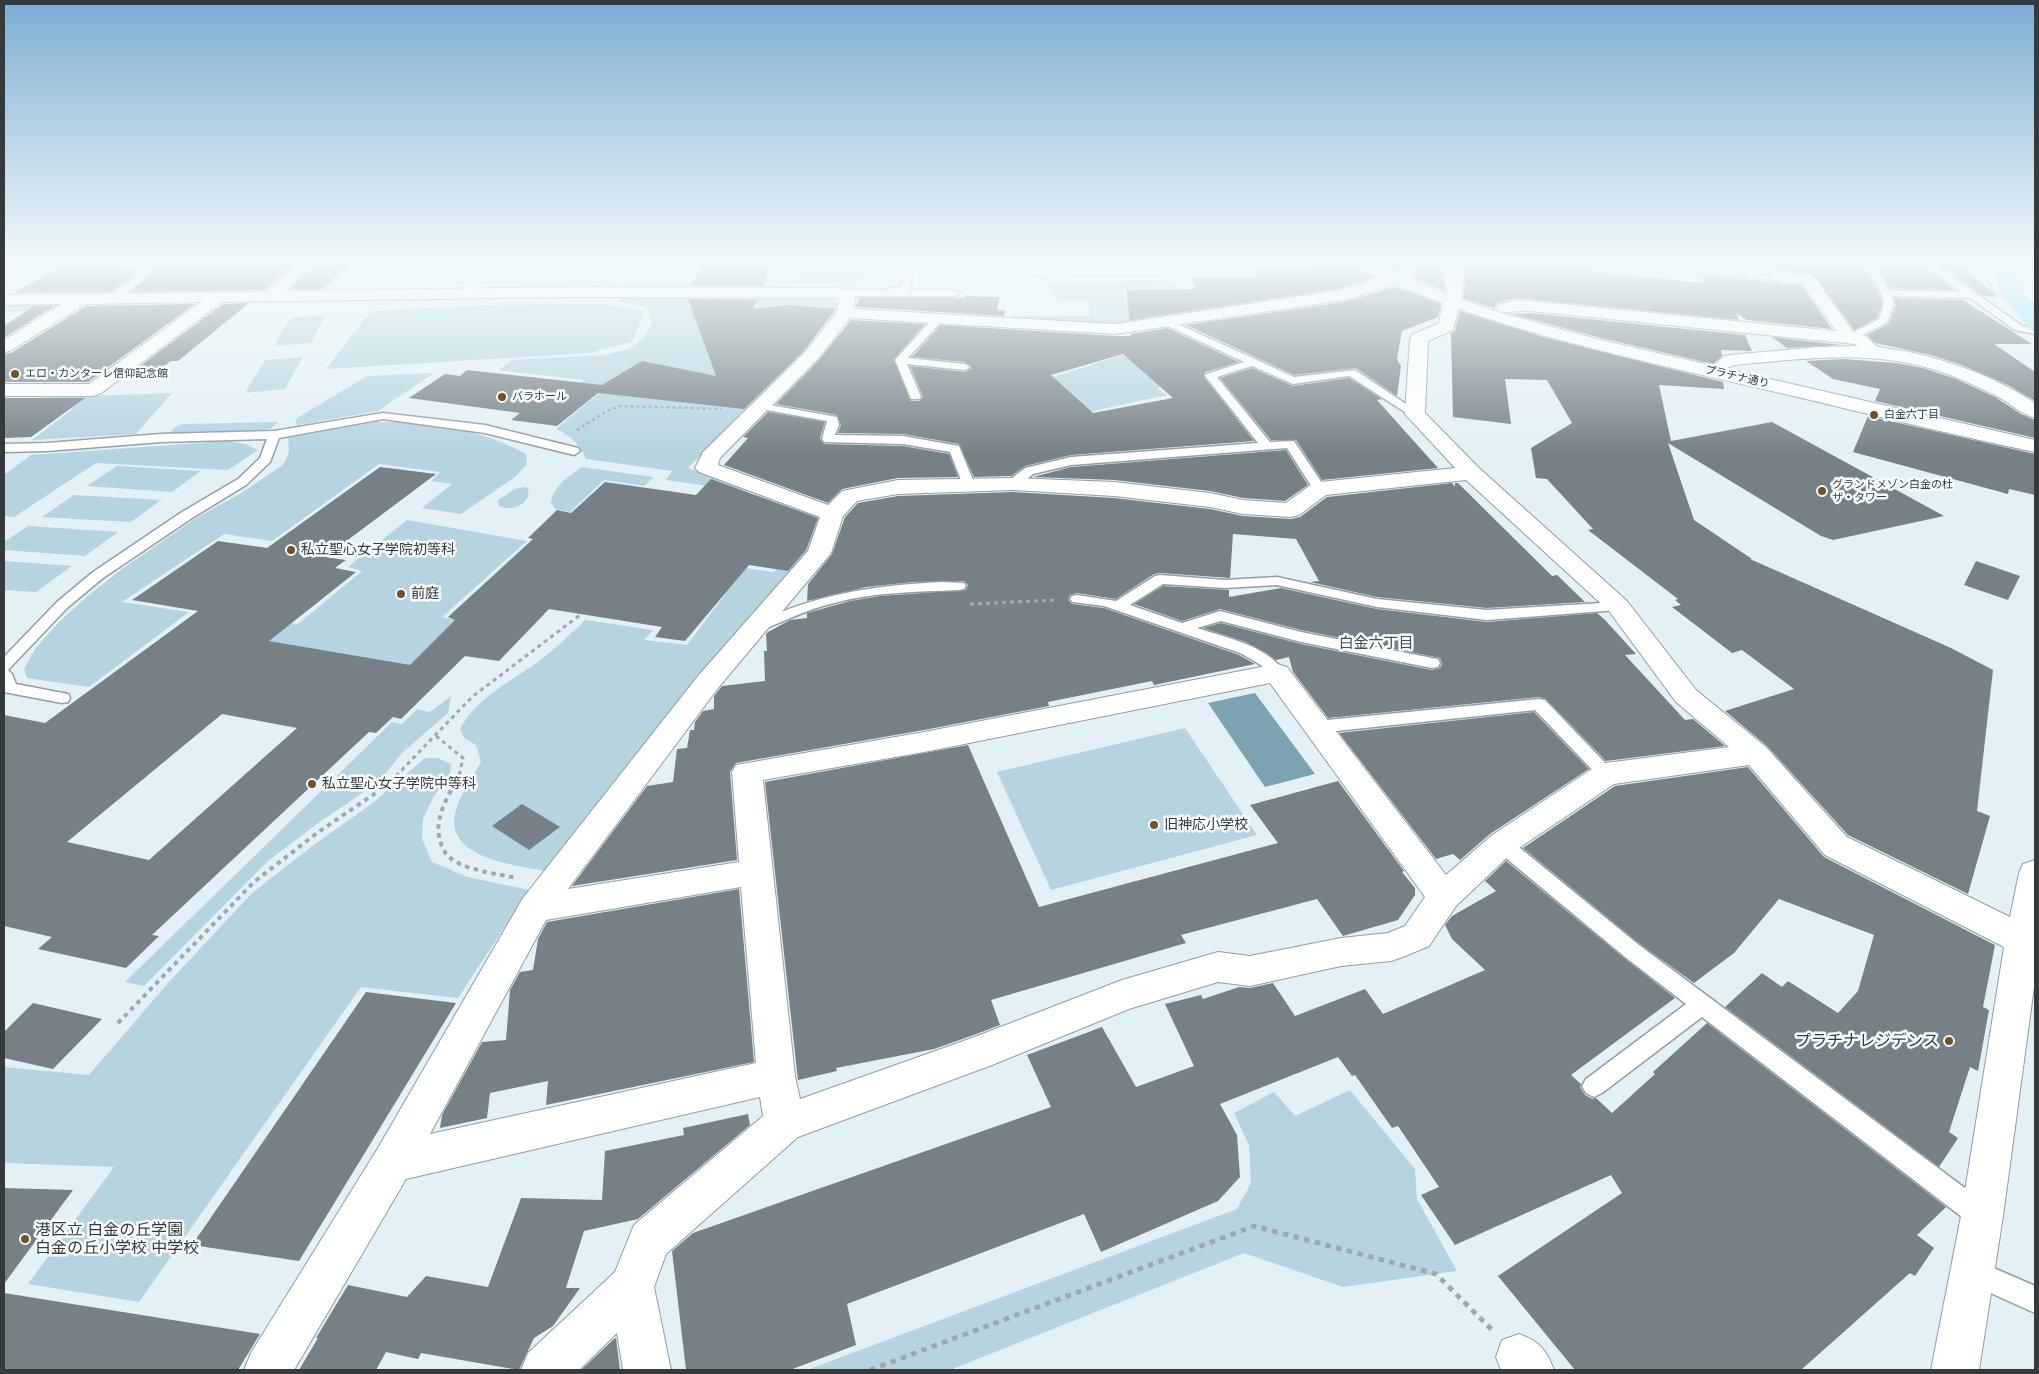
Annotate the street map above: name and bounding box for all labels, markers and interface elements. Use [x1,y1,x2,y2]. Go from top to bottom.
street label: プラチナ通り [1703,363,1771,391]
place label: エロ・カンターレ信仰記念館 [25,367,168,381]
marker: エロ・カンターレ信仰記念館 [9,368,21,380]
place label: バラホール [512,390,567,404]
marker: バラホール [496,391,508,403]
place label: 白金六丁目 [1884,408,1939,422]
marker: 白金六丁目 [1868,409,1880,421]
place label: グランドメゾン白金の杜 ザ・タワー [1832,478,1953,504]
marker: グランドメゾン白金の杜 ザ・タワー [1816,485,1828,497]
place label: 私立聖心女子学院初等科 [301,542,455,558]
marker: 私立聖心女子学院初等科 [285,544,297,556]
place label: 前庭 [411,586,439,602]
marker: 前庭 [395,588,407,600]
district label: 白金六丁目 [1339,635,1413,653]
place label: 私立聖心女子学院中等科 [322,776,476,792]
marker: 私立聖心女子学院中等科 [306,778,318,790]
place label: 旧神応小学校 [1164,817,1248,833]
marker: 旧神応小学校 [1148,819,1160,831]
place label: プラチナレジデンス [1795,1031,1939,1051]
marker: プラチナレジデンス [1943,1035,1955,1047]
place label: 港区立 白金の丘学園 白金の丘小学校 中学校 [35,1220,199,1258]
marker: 港区立 白金の丘学園 白金の丘小学校 中学校 [19,1233,31,1245]

